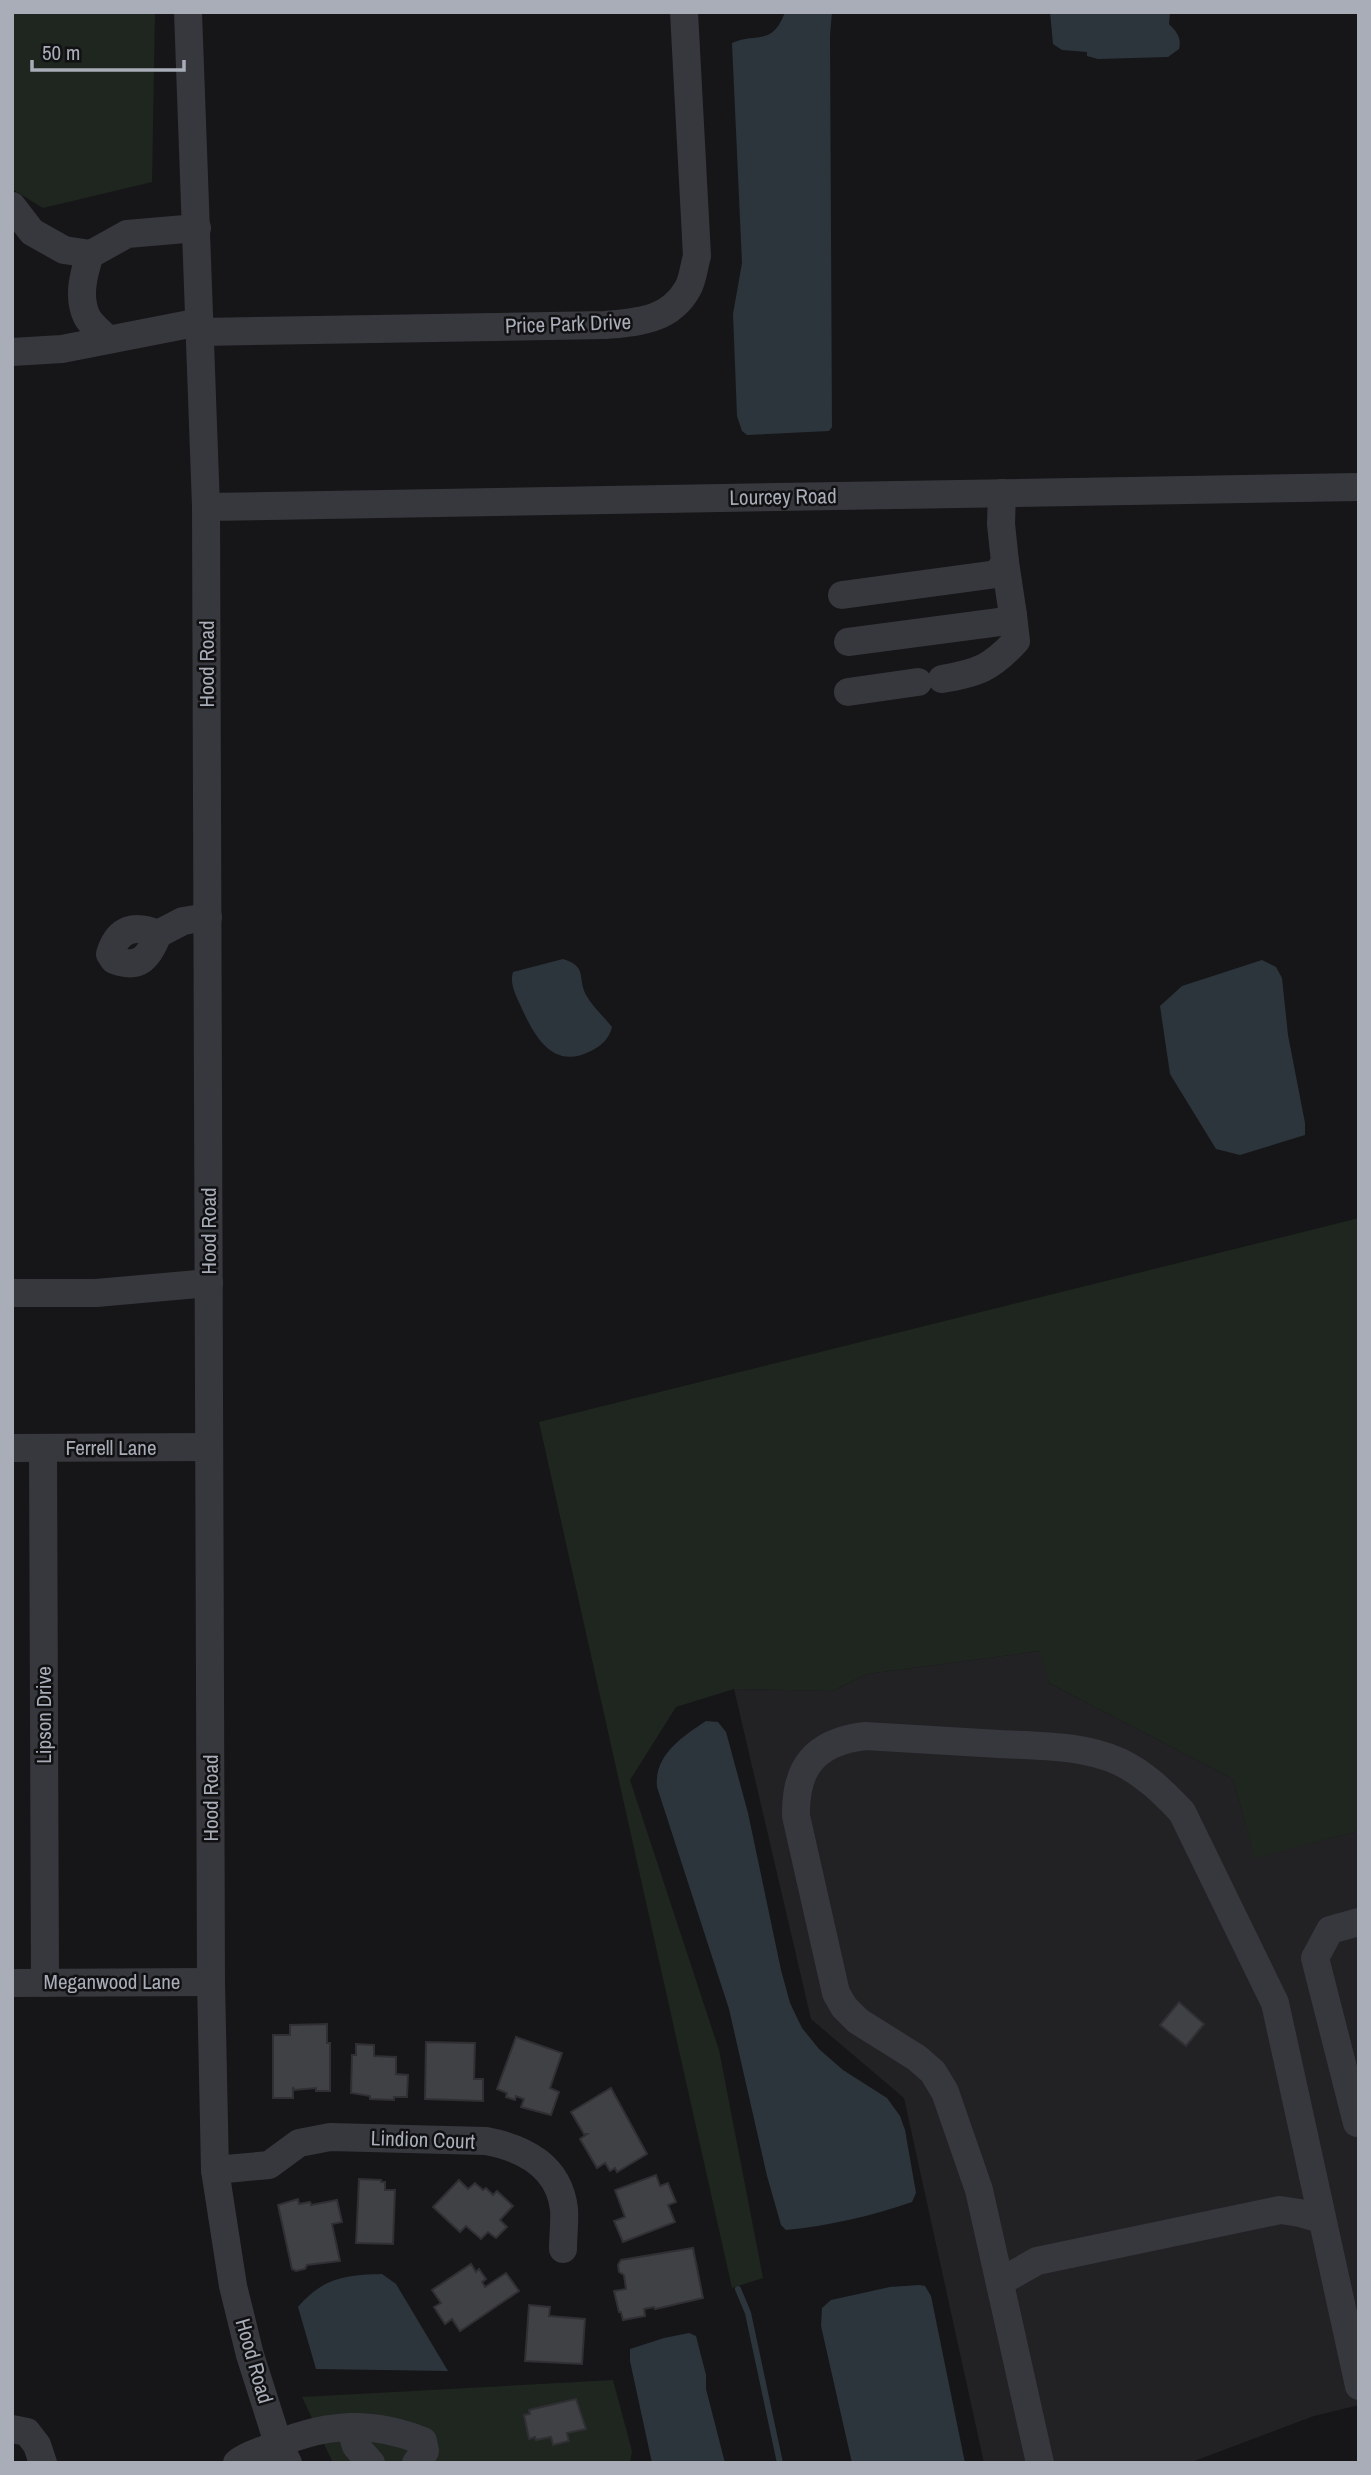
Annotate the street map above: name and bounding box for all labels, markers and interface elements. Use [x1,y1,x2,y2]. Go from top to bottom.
scale bar [32,28,184,72]
text: 50 m [42,38,80,67]
street label: Price Park Drive [504,307,632,340]
street label: Lourcey Road [729,481,837,512]
street label: Hood Road [192,620,221,708]
street label: Hood Road [194,1187,223,1275]
street label: Ferrell Lane [65,1433,157,1462]
street label: Lipson Drive [29,1666,58,1764]
street label: Hood Road [196,1754,225,1842]
street label: Meganwood Lane [44,1967,180,1996]
street label: Lindion Court [370,2123,476,2156]
street label: Hood Road [229,2315,280,2407]

